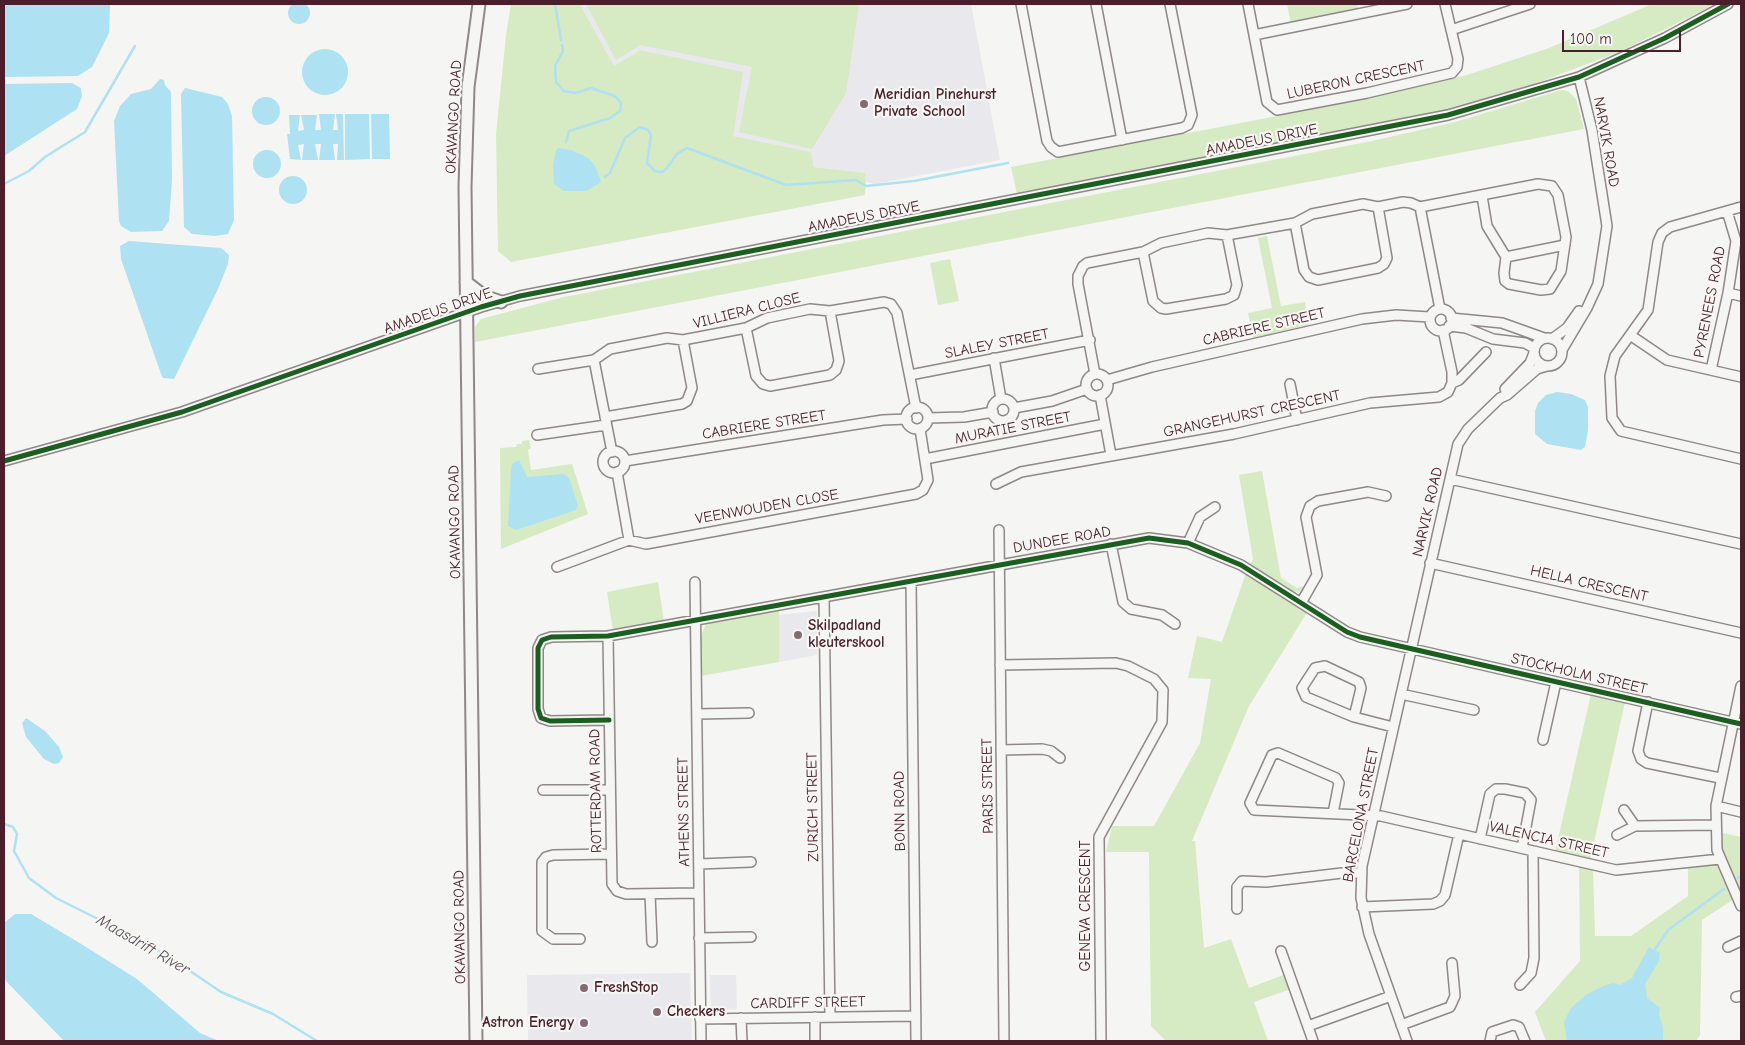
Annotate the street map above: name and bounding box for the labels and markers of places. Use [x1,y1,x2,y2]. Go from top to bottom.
place label: Meridian Pinehurst Private School [874,86,996,121]
marker: Meridian Pinehurst Private School [858,98,870,110]
place label: Skilpadland kleuterskool [808,617,884,652]
marker: Skilpadland kleuterskool [792,629,804,641]
place label: FreshStop [594,979,658,997]
marker: FreshStop [578,982,590,994]
place label: Checkers [667,1003,725,1021]
marker: Checkers [651,1006,663,1018]
place label: Astron Energy [482,1014,574,1032]
marker: Astron Energy [578,1017,590,1029]

